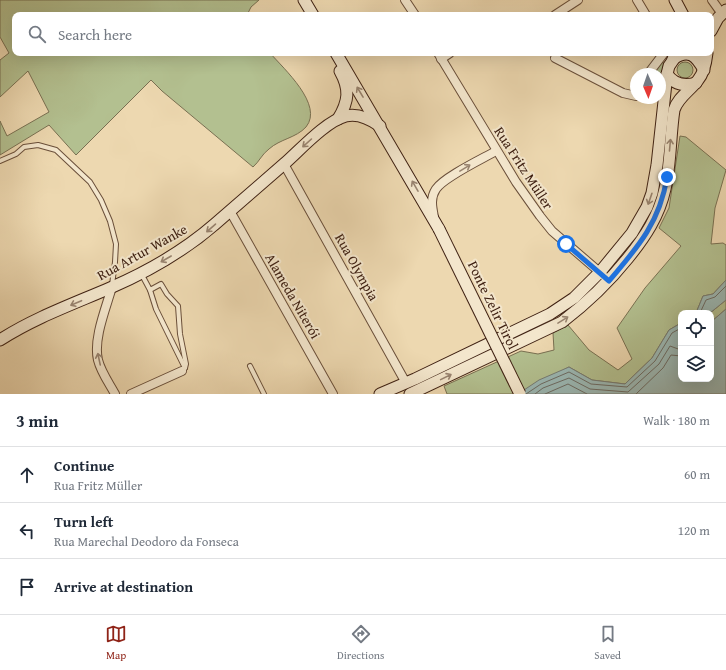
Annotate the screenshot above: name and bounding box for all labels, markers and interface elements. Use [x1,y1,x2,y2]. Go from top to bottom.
search box [12,12,714,56]
icon: search [26,23,48,45]
text: Search here [58,24,132,45]
north arrow [630,68,666,104]
one-way arrow [355,86,363,98]
street label: Rua Fritz Müller [490,123,558,214]
one-way arrow [302,138,313,147]
one-way arrow [667,139,674,152]
one-way arrow [459,164,471,172]
route end [658,168,676,186]
one-way arrow [410,180,418,192]
one-way arrow [646,192,653,205]
street label: Rua Artur Wanke [93,219,191,285]
one-way arrow [205,223,216,232]
street label: Rua Olympia [330,230,384,305]
route start [557,235,575,253]
street label: Alameda Niterói [260,250,326,342]
one-way arrow [160,255,172,263]
street label: Ponte Zelir Tirol [463,257,523,353]
one-way arrow [70,300,82,307]
map controls [678,310,714,382]
button: locate [678,310,714,346]
one-way arrow [557,316,568,324]
button: layers [678,346,714,382]
one-way arrow [94,353,102,366]
one-way arrow [440,373,452,380]
text: 3 min [16,408,58,433]
text: Walk · 180 m [643,411,710,430]
text: Continue [54,455,115,476]
icon: ahead [16,464,38,486]
text: 60 m [684,465,710,484]
text: Rua Fritz Müller [54,476,142,495]
text: Turn left [54,511,113,532]
icon: left [16,520,38,542]
text: 120 m [678,521,710,540]
text: Rua Marechal Deodoro da Fonseca [54,532,239,551]
icon: arrive [16,576,38,598]
text: Arrive at destination [54,576,193,597]
tab: Map [105,623,127,663]
tab: Directions [337,623,384,663]
tab: Saved [594,623,621,663]

